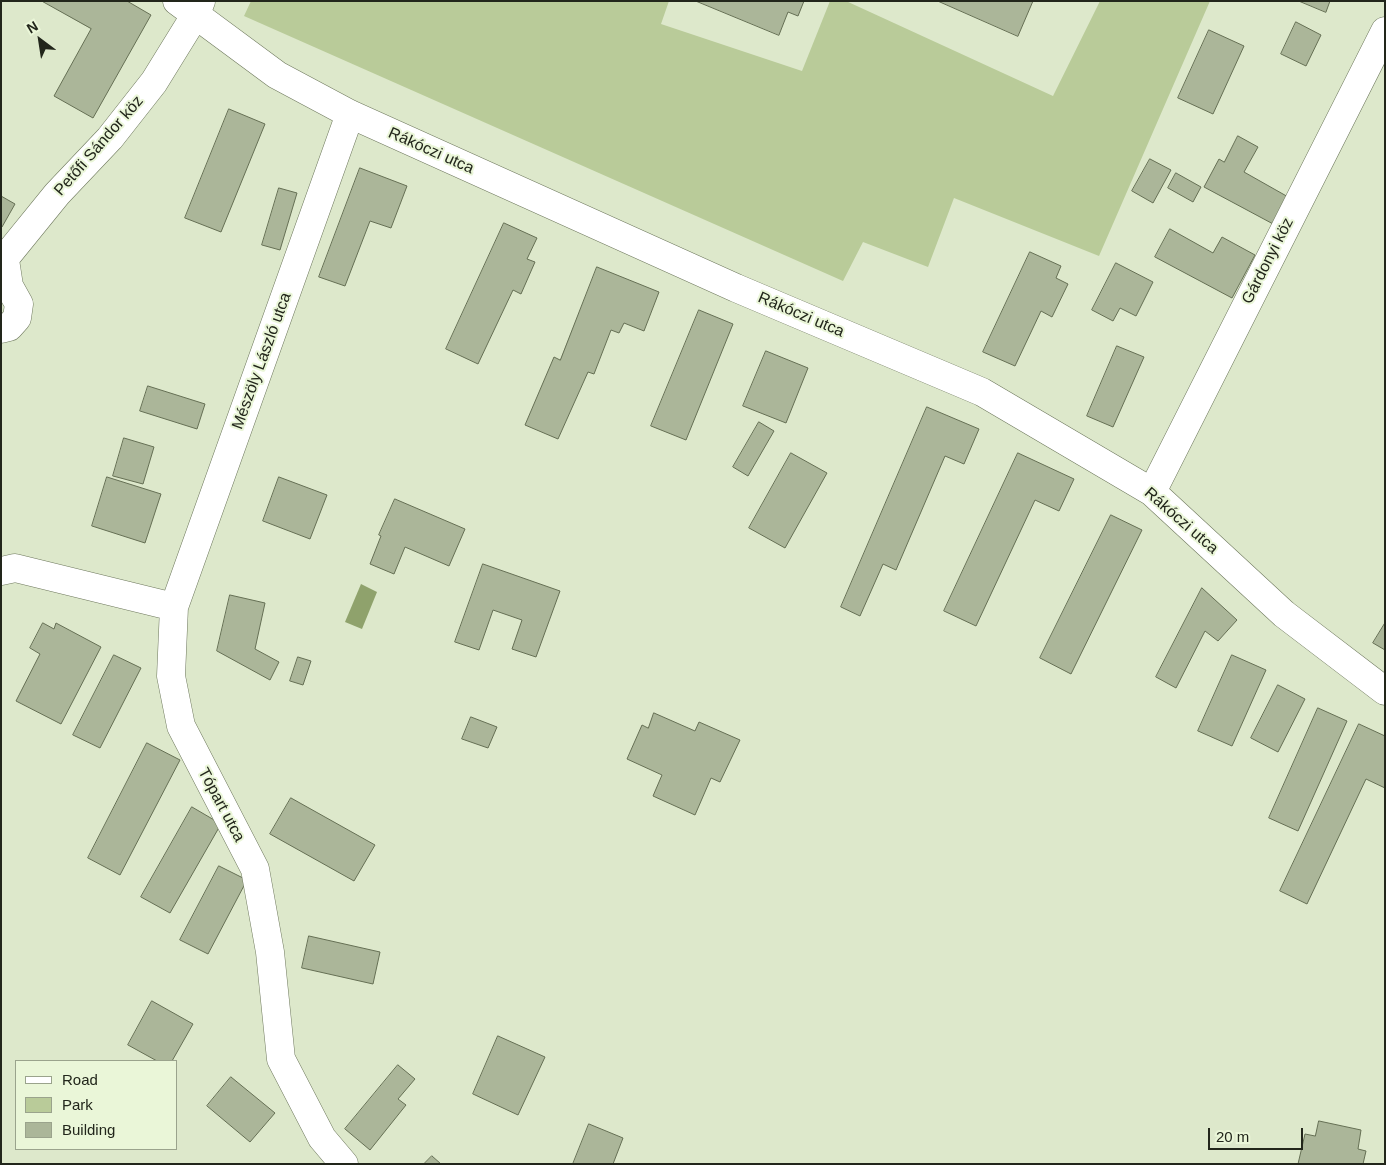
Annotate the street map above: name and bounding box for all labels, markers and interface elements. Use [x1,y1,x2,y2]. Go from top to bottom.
north arrow [15,15,65,65]
text: N [24,18,41,37]
street label: Petőfi Sándor köz [50,92,148,200]
street label: Rákóczi utca [385,124,477,178]
street label: Gárdonyi köz [1238,215,1298,307]
street label: Rákóczi utca [755,288,847,342]
street label: Mészöly László utca [228,290,296,432]
street label: Rákóczi utca [1140,484,1222,558]
street label: Tópart utca [194,765,248,845]
legend [15,1060,178,1150]
text: Road [62,1071,98,1088]
text: Park [62,1096,93,1113]
scale bar [1211,1118,1306,1150]
text: Building [62,1121,115,1138]
text: 20 m [1216,1128,1249,1145]

